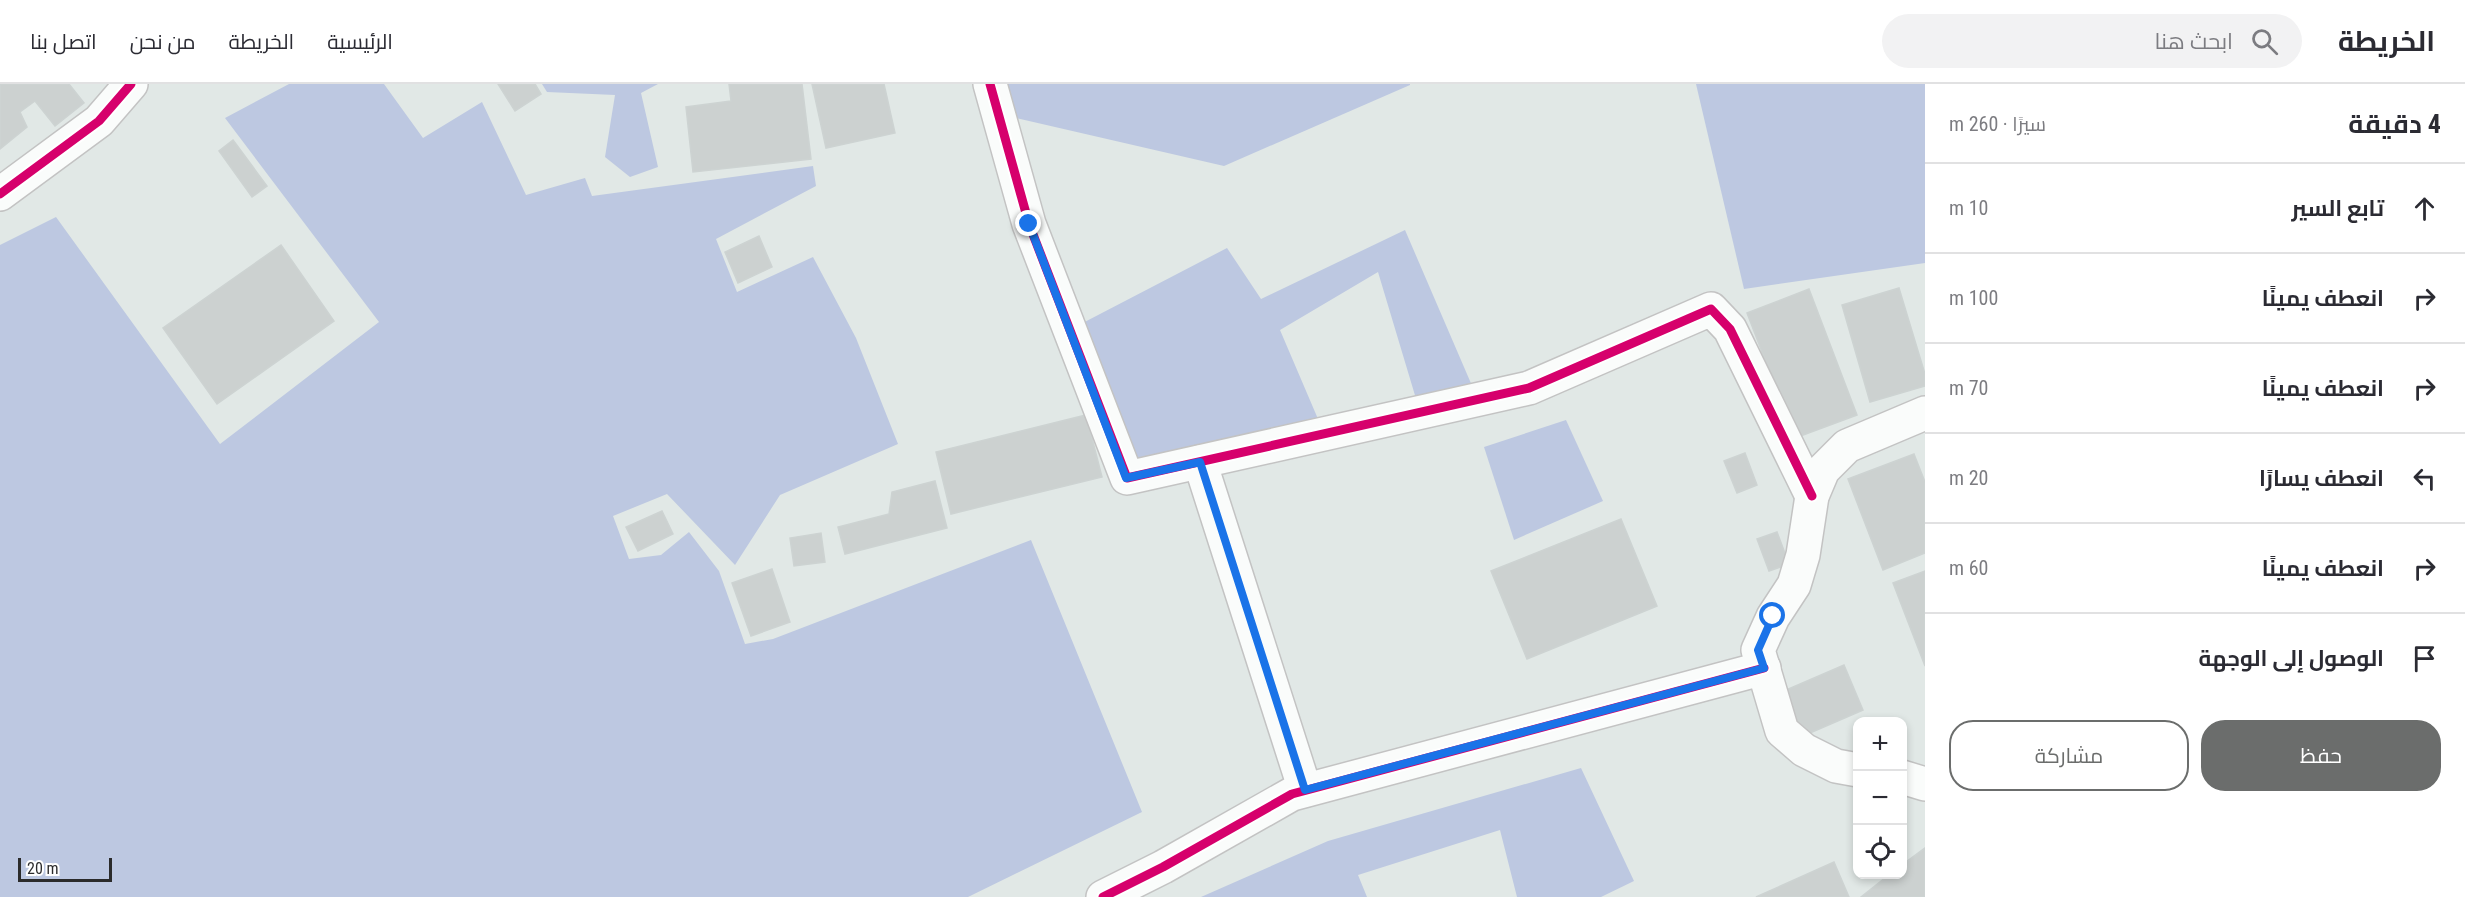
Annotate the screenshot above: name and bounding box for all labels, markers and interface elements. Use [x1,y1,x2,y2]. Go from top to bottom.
search box [1882,14,2302,68]
icon: search [2248,25,2281,58]
text: الخريطة [2338,25,2435,58]
text: ابحث هنا [2154,29,2233,54]
text: اتصل بنا [30,30,97,54]
text: من نحن [130,30,196,54]
text: الخريطة [229,30,294,54]
text: الرئيسية [327,30,393,54]
text: 4 دقيقة [2348,109,2441,139]
text: سيرًا · 260 m [1949,112,2046,136]
icon: ahead [2408,192,2441,225]
text: 10 m [1949,196,1988,220]
text: تابع السير [2291,196,2384,221]
route end [1015,210,1041,236]
icon: right [2408,282,2441,315]
text: 100 m [1949,286,1998,310]
text: انعطف يمينًا [2262,286,2384,311]
icon: right [2408,372,2441,405]
text: 70 m [1949,376,1988,400]
text: انعطف يمينًا [2262,376,2384,401]
icon: left [2408,462,2441,495]
text: 20 m [1949,466,1988,490]
text: انعطف يسارًا [2259,466,2384,491]
icon: right [2408,552,2441,585]
text: 60 m [1949,556,1988,580]
text: انعطف يمينًا [2262,556,2384,581]
route start [1759,602,1785,628]
icon: arrive [2408,642,2441,675]
text: الوصول إلى الوجهة [2199,646,2384,671]
map controls [1853,717,1907,879]
button: + [1853,717,1907,771]
button: مشاركة [1949,720,2189,791]
button: حفظ [2201,720,2441,791]
button: − [1853,771,1907,825]
button: locate [1853,825,1907,879]
scale bar [18,855,112,882]
text: 20 m [27,859,59,878]

